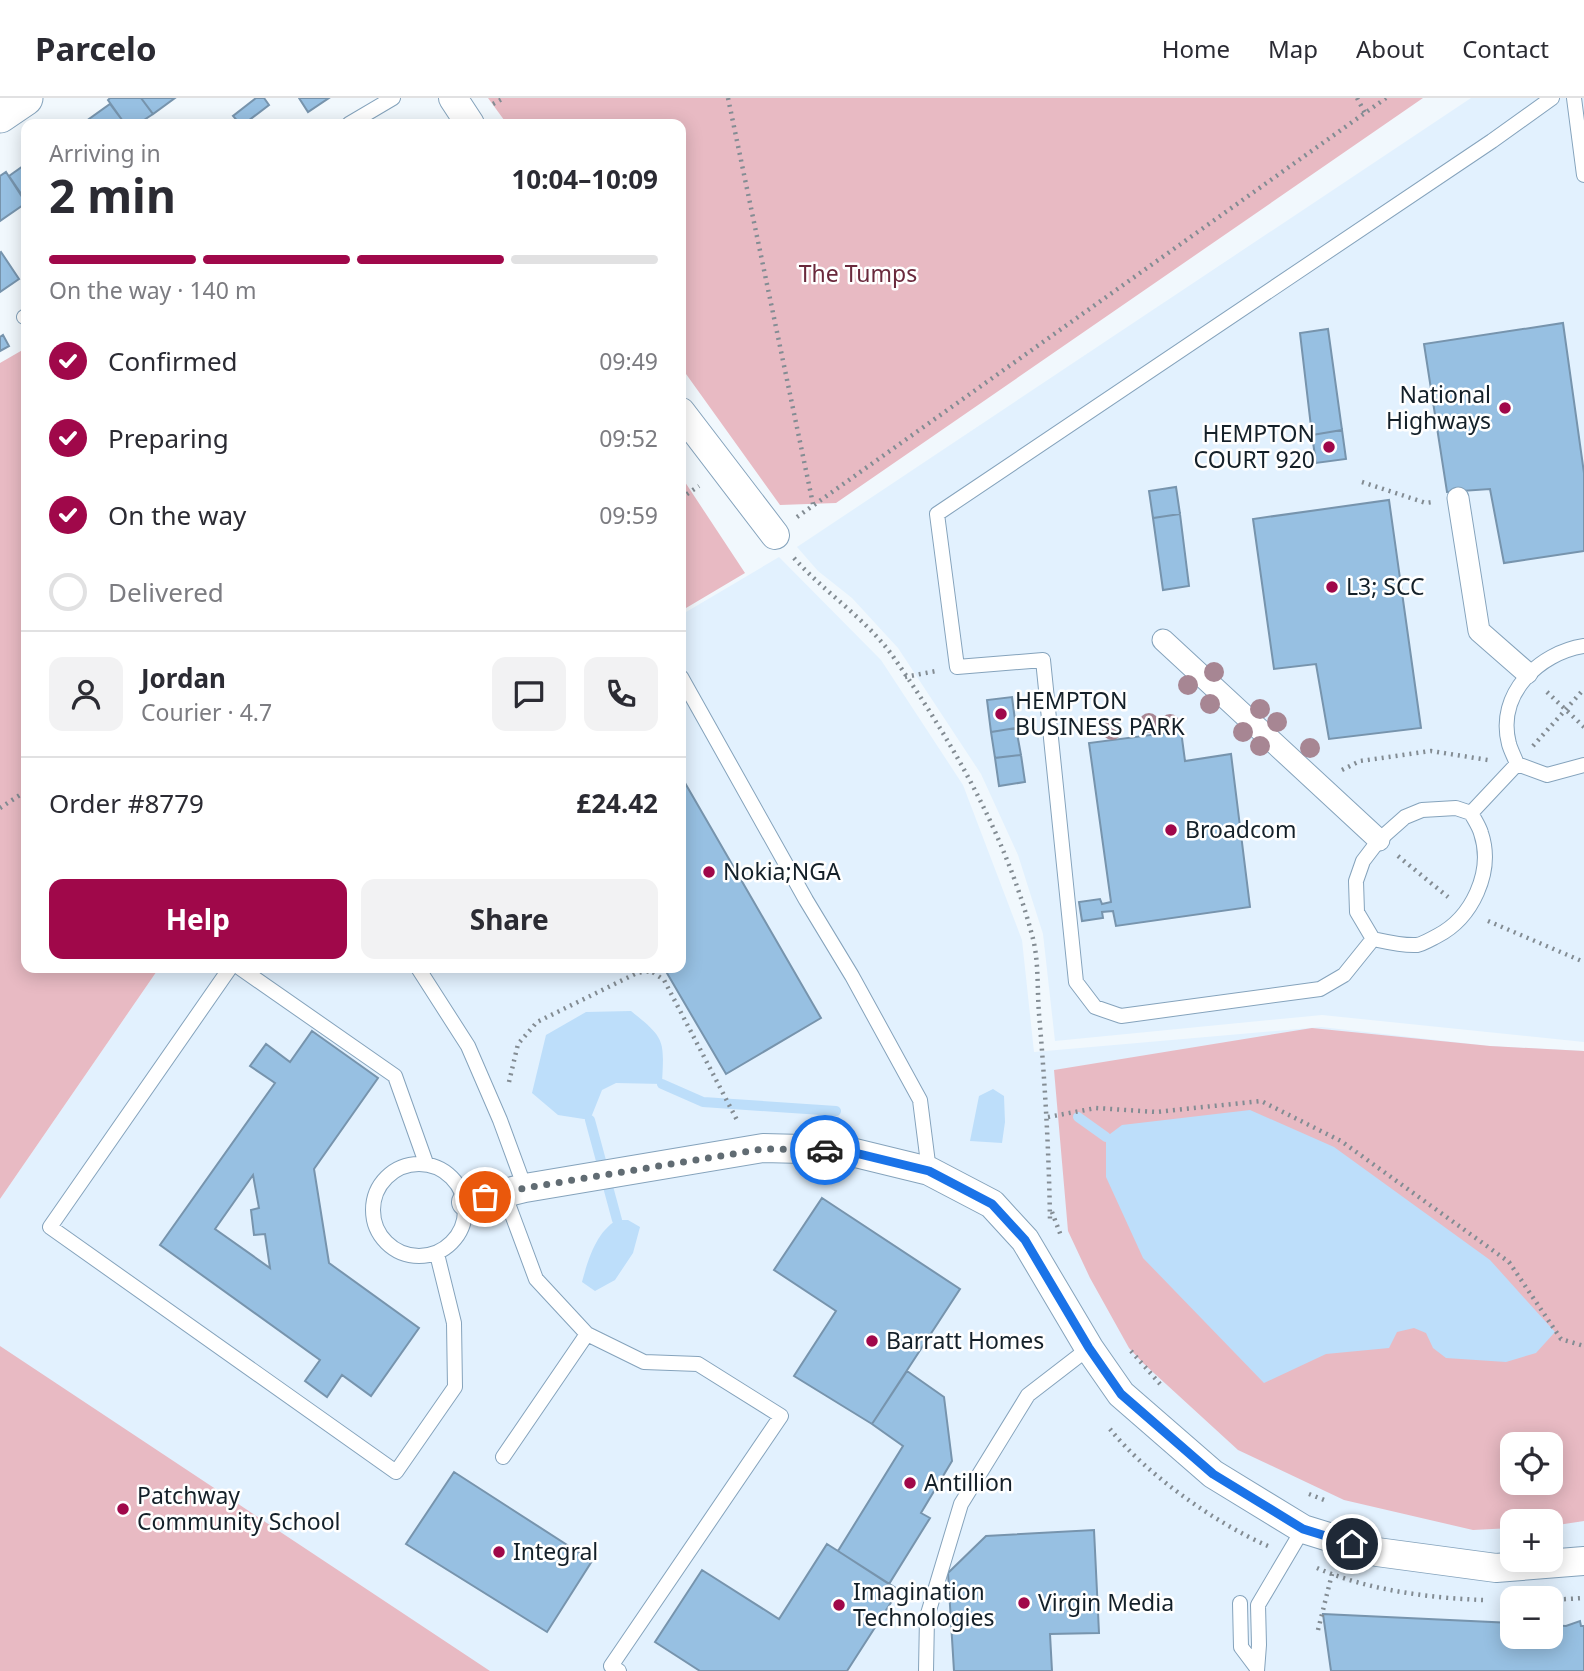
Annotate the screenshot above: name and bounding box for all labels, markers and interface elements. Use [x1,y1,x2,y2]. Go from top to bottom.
text: Parcelo [35,26,157,71]
text: Home [1162,32,1230,65]
text: Map [1268,32,1318,65]
text: About [1356,32,1424,65]
text: Contact [1462,32,1549,65]
text: Arriving in [49,137,161,169]
text: 10:04–10:09 [511,161,658,197]
text: 2 min [49,164,176,226]
park label: The Tumps [799,257,917,289]
text: On the way · 140 m [49,274,256,306]
icon: check [49,342,87,380]
text: Confirmed [108,343,238,379]
text: 09:49 [599,345,658,377]
place label: National Highways [1386,378,1491,436]
marker: National Highways [1497,400,1513,416]
place label: HEMPTON COURT 920 [1194,417,1315,475]
icon: check [49,419,87,457]
text: Preparing [108,420,229,456]
text: 09:52 [599,422,658,454]
marker: HEMPTON COURT 920 [1321,439,1337,455]
icon: check [49,496,87,534]
text: On the way [108,497,246,533]
text: 09:59 [599,499,658,531]
place label: L3; SCC [1346,570,1425,602]
text: Delivered [108,574,224,610]
marker: L3; SCC [1324,579,1340,595]
button: person [49,657,123,731]
button: chat [492,657,566,731]
button: phone [584,657,658,731]
text: Jordan [141,660,226,696]
place label: HEMPTON BUSINESS PARK [1015,684,1185,742]
text: Courier · 4.7 [141,696,272,728]
marker: HEMPTON BUSINESS PARK [993,706,1009,722]
text: Order #8779 [49,785,204,821]
text: £24.42 [576,785,658,821]
place label: Broadcom [1185,813,1296,845]
marker: Broadcom [1163,822,1179,838]
place label: Nokia;NGA [723,855,841,887]
marker: Nokia;NGA [701,864,717,880]
button: Help [49,879,347,959]
button: Share [361,879,658,959]
courier [790,1115,860,1185]
icon: car [806,1131,844,1169]
pin [455,1167,515,1227]
icon: bag [466,1178,504,1216]
place label: Barratt Homes [886,1324,1044,1356]
marker: Barratt Homes [864,1333,880,1349]
map controls [1500,1432,1563,1649]
button: locate [1500,1432,1563,1495]
place label: Antillion [924,1466,1013,1498]
marker: Antillion [902,1475,918,1491]
place label: Patchway Community School [137,1479,340,1537]
marker: Patchway Community School [115,1501,131,1517]
button: + [1500,1509,1563,1572]
pin [1322,1514,1382,1574]
icon: home [1333,1525,1371,1563]
place label: Integral [513,1535,598,1567]
marker: Integral [491,1544,507,1560]
place label: Imagination Technologies [853,1575,994,1633]
place label: Virgin Media [1038,1586,1174,1618]
button: − [1500,1586,1563,1649]
marker: Virgin Media [1016,1595,1032,1611]
marker: Imagination Technologies [831,1597,847,1613]

